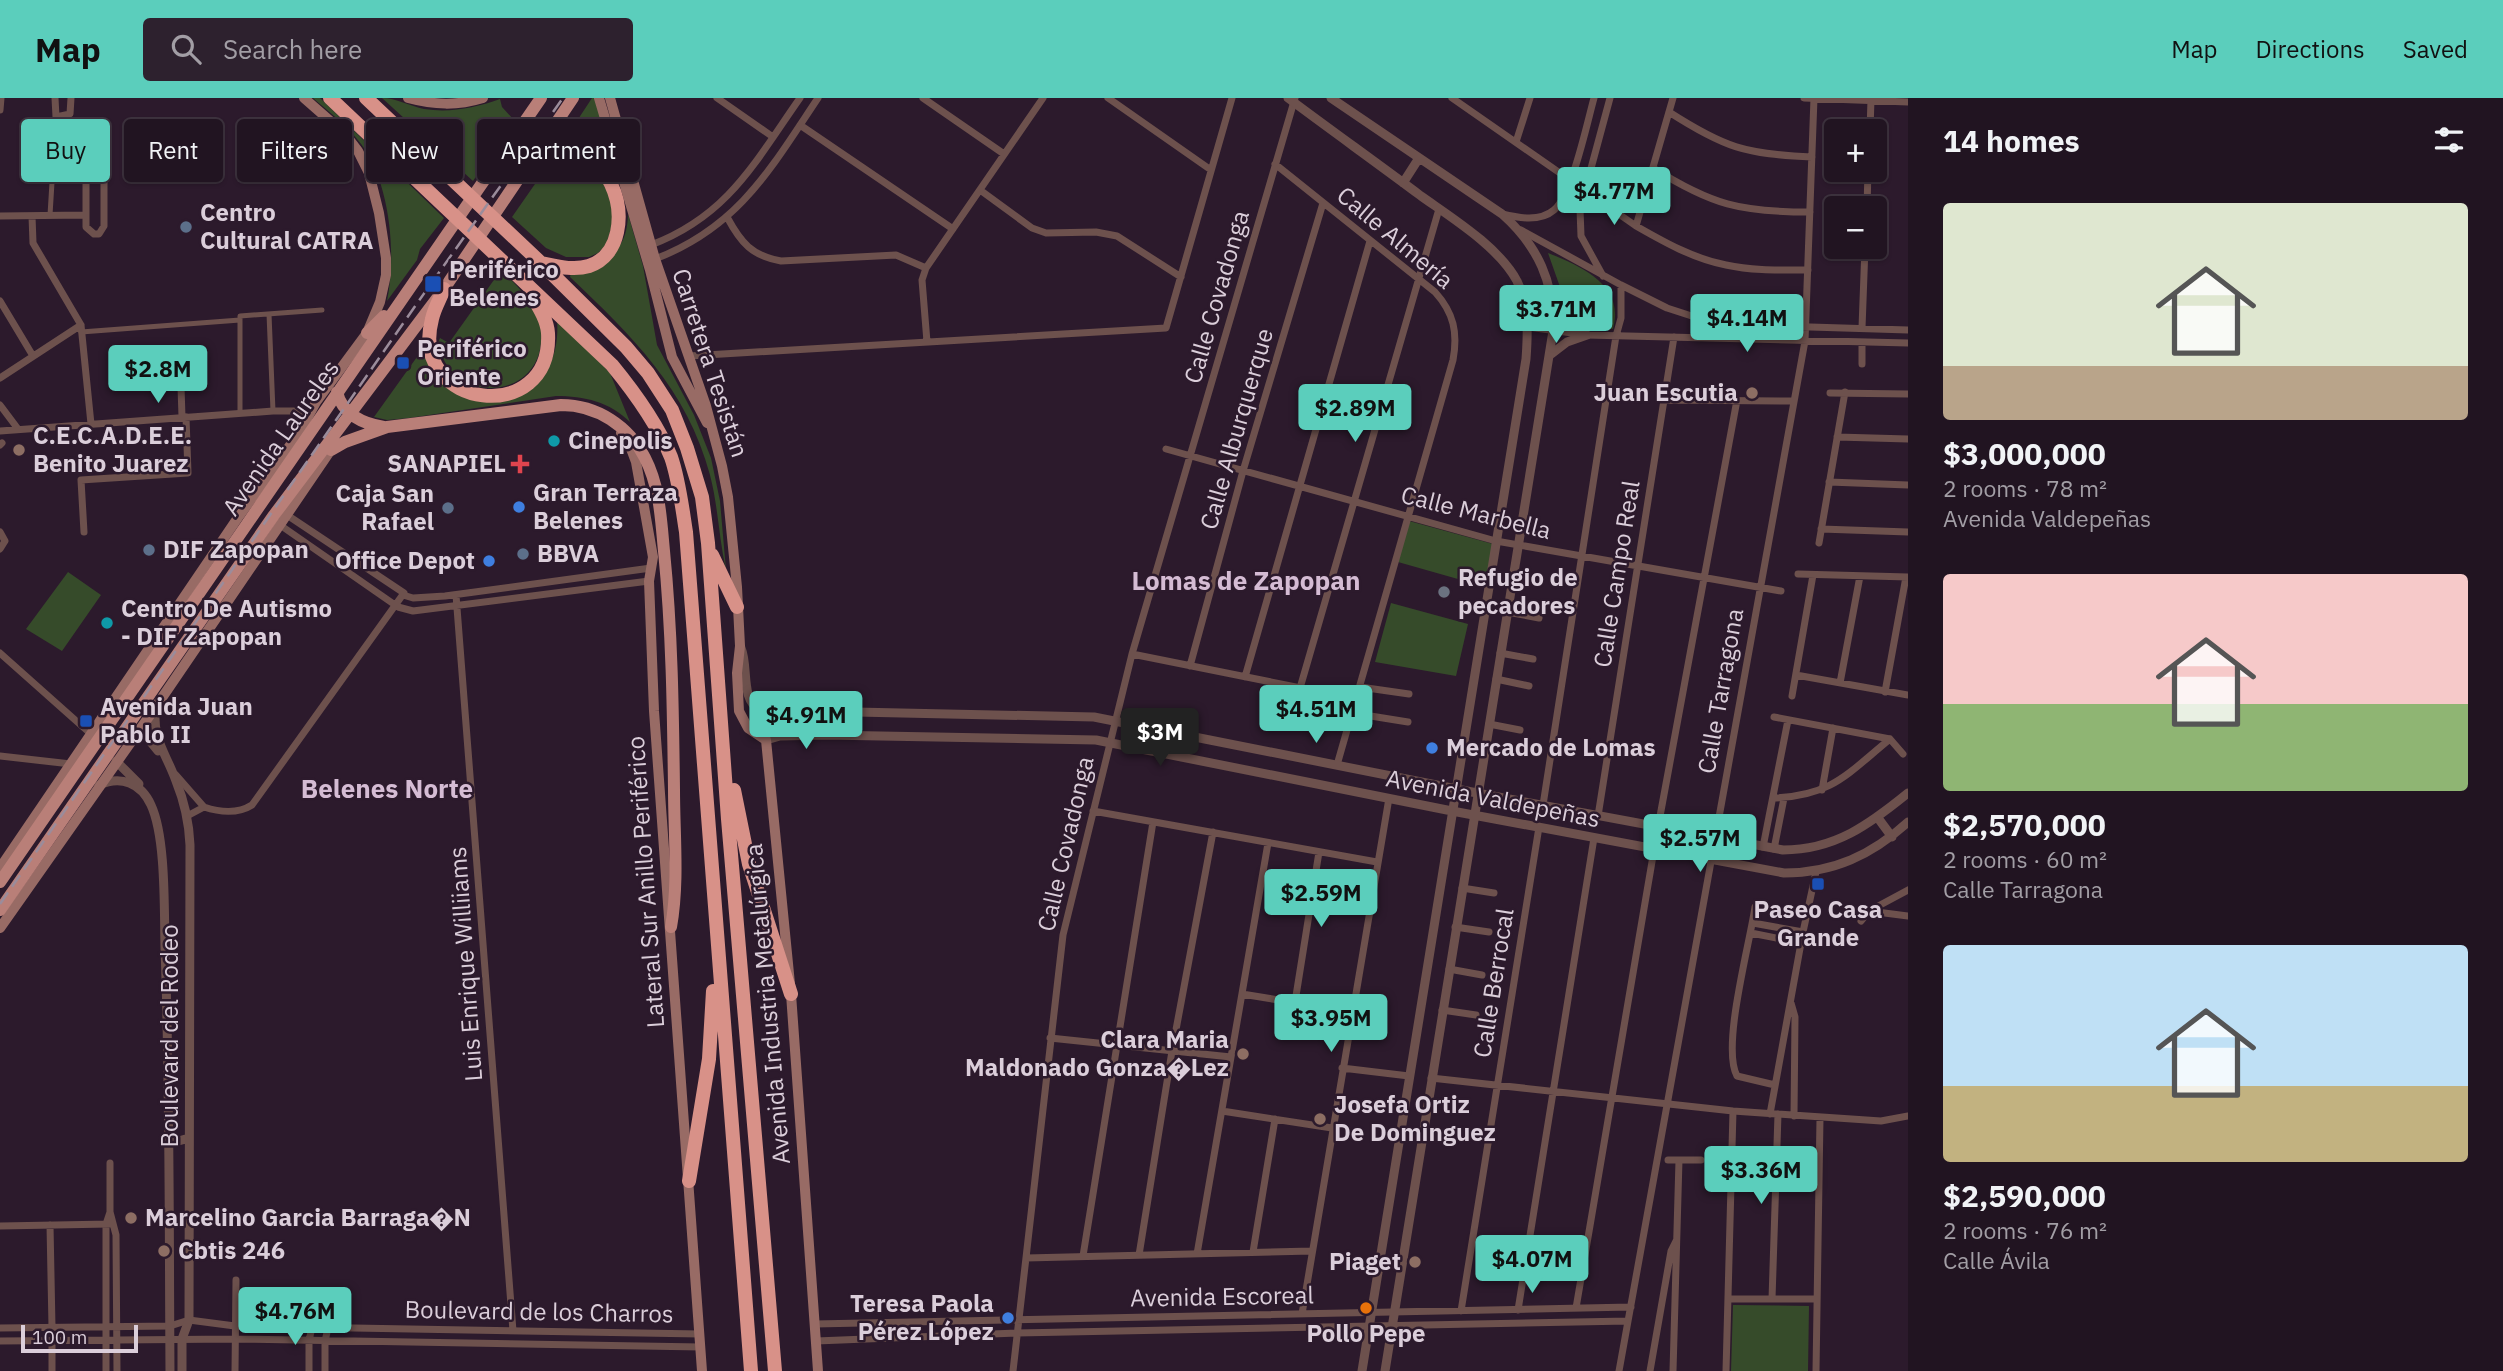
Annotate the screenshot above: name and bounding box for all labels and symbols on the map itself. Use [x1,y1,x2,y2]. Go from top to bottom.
pin: $4.77M [1557,167,1671,227]
street label: Calle Almería [1331,179,1461,296]
place label: Centro Cultural CATRA [200,196,373,256]
street label: Calle Covadonga [1176,206,1256,387]
marker: Centro Cultural CATRA [178,219,194,235]
place label: Periférico Belenes [449,253,559,313]
street label: Carretera Tesistán [665,264,757,461]
marker: Periférico Belenes [423,274,443,294]
pin: $3.71M [1499,286,1613,345]
pin: $4.14M [1690,294,1804,354]
street label: Calle Alburquerque [1192,324,1280,533]
place label: Periférico Oriente [417,332,527,392]
pin: $2.8M [109,345,207,405]
street label: Avenida Laureles [214,353,346,522]
marker: Periférico Oriente [395,355,411,371]
place label: Juan Escutia [1594,376,1738,408]
pin: $2.89M [1298,384,1412,444]
marker: Juan Escutia [1744,385,1760,401]
place label: C.E.C.A.D.E.E. Benito Juarez [33,419,192,479]
place label: Cinepolis [568,424,673,456]
marker: Cinepolis [546,433,562,449]
marker: C.E.C.A.D.E.E. Benito Juarez [11,442,27,458]
place label: SANAPIEL [387,447,506,479]
marker: SANAPIEL [512,456,528,472]
place label: Gran Terraza Belenes [533,476,678,536]
place label: Caja San Rafael [336,477,434,537]
street label: Calle Marbella [1398,478,1555,546]
street label: Calle Campo Real [1585,478,1647,670]
marker: Gran Terraza Belenes [511,499,527,515]
marker: Caja San Rafael [440,500,456,516]
place label: DIF Zapopan [163,533,309,565]
place label: BBVA [537,537,599,569]
marker: DIF Zapopan [141,542,157,558]
place label: Office Depot [335,544,475,576]
marker: BBVA [515,546,531,562]
marker: Office Depot [481,553,497,569]
place label: Refugio de pecadores [1458,561,1578,621]
district label: Lomas de Zapopan [1131,563,1361,597]
marker: Refugio de pecadores [1436,584,1452,600]
place label: Centro De Autismo - DIF Zapopan [121,592,332,652]
street label: Calle Tarragona [1690,606,1750,776]
marker: Centro De Autismo - DIF Zapopan [99,615,115,631]
pin: $4.51M [1259,686,1373,745]
place label: Avenida Juan Pablo II [100,690,253,750]
pin: $4.91M [749,692,863,751]
pin: $3M [1126,708,1194,768]
marker: Avenida Juan Pablo II [78,713,94,729]
place label: Mercado de Lomas [1446,731,1656,763]
street label: Lateral Sur Anillo Periférico [619,735,671,1029]
marker: Mercado de Lomas [1424,740,1440,756]
street label: Calle Covadonga [1029,753,1101,934]
street label: Avenida Valdepeñas [1383,762,1603,834]
district label: Belenes Norte [301,771,473,805]
pin: $2.57M [1643,814,1757,874]
street label: Avenida Industria Metalúrgica [737,842,797,1166]
street label: Luis Enrique Williiams [441,846,489,1083]
pin: $2.59M [1264,870,1378,929]
marker: Paseo Casa Grande [1810,876,1826,892]
place label: Paseo Casa Grande [1754,893,1882,953]
street label: Calle Berrocal [1465,906,1521,1060]
street label: Boulevard del Rodeo [153,924,185,1148]
pin: $3.95M [1274,995,1388,1054]
place label: Clara Maria Maldonado Gonza�Lez [965,1023,1229,1083]
marker: Clara Maria Maldonado Gonza�Lez [1235,1046,1251,1062]
place label: Josefa Ortiz De Dominguez [1334,1088,1496,1148]
marker: Josefa Ortiz De Dominguez [1312,1111,1328,1127]
pin: $3.36M [1704,1146,1818,1206]
place label: Marcelino Garcia Barraga�N [145,1201,471,1233]
marker: Marcelino Garcia Barraga�N [123,1210,139,1226]
place label: Cbtis 246 [178,1234,285,1266]
pin: $4.07M [1475,1236,1589,1295]
marker: Cbtis 246 [156,1243,172,1259]
place label: Piaget [1329,1245,1401,1277]
marker: Piaget [1407,1254,1423,1270]
street label: Avenida Escoreal [1130,1278,1314,1314]
place label: Teresa Paola Pérez López [850,1287,994,1347]
pin: $4.76M [238,1288,352,1347]
street label: Boulevard de los Charros [404,1293,674,1329]
marker: Pollo Pepe [1358,1300,1374,1316]
marker: Teresa Paola Pérez López [1000,1310,1016,1326]
place label: Pollo Pepe [1306,1317,1426,1349]
scale bar [21,1322,138,1354]

